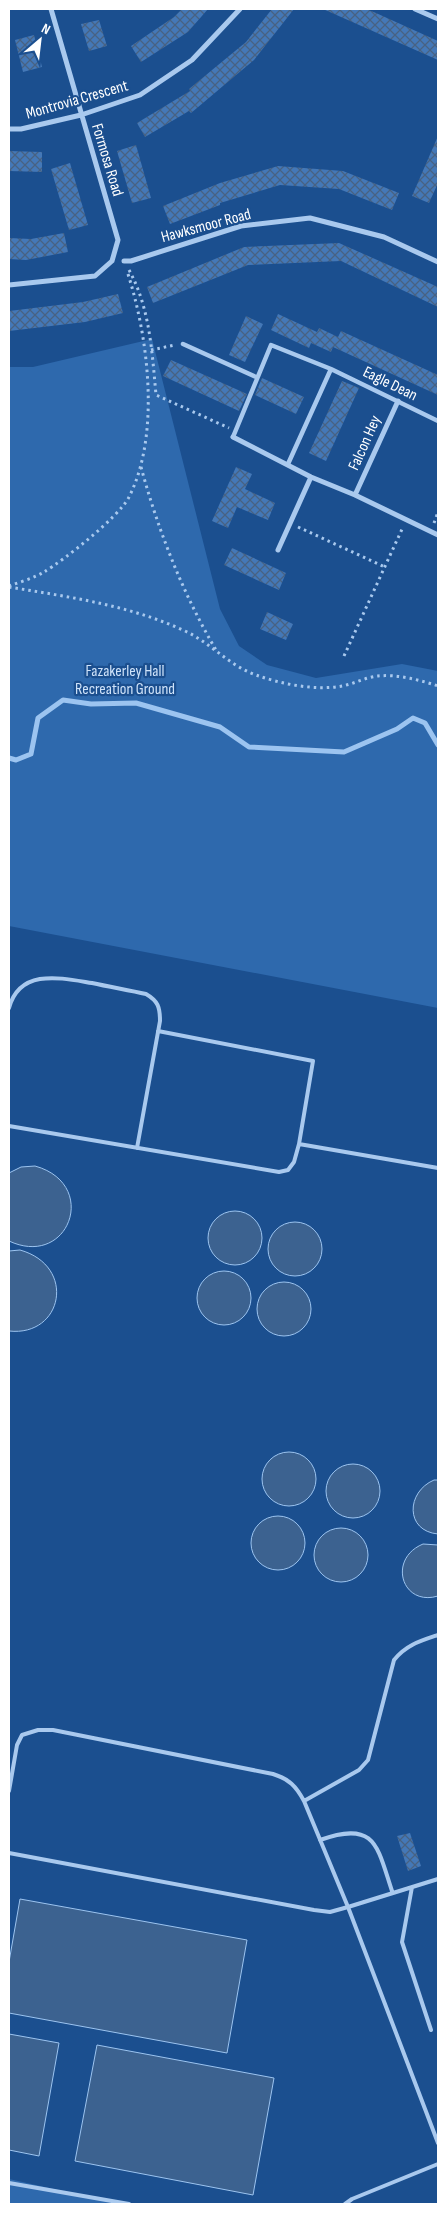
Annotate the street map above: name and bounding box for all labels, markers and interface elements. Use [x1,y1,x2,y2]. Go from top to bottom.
north arrow [15,15,65,65]
text: N [39,20,53,38]
street label: Montrovia Crescent [24,76,130,124]
street label: Formosa Road [87,121,127,199]
street label: Hawksmoor Road [159,205,253,247]
street label: Eagle Dean [360,363,420,405]
street label: Falcon Hey [345,413,385,473]
park label: Fazakerley Hall Recreation Ground [75,662,175,699]

